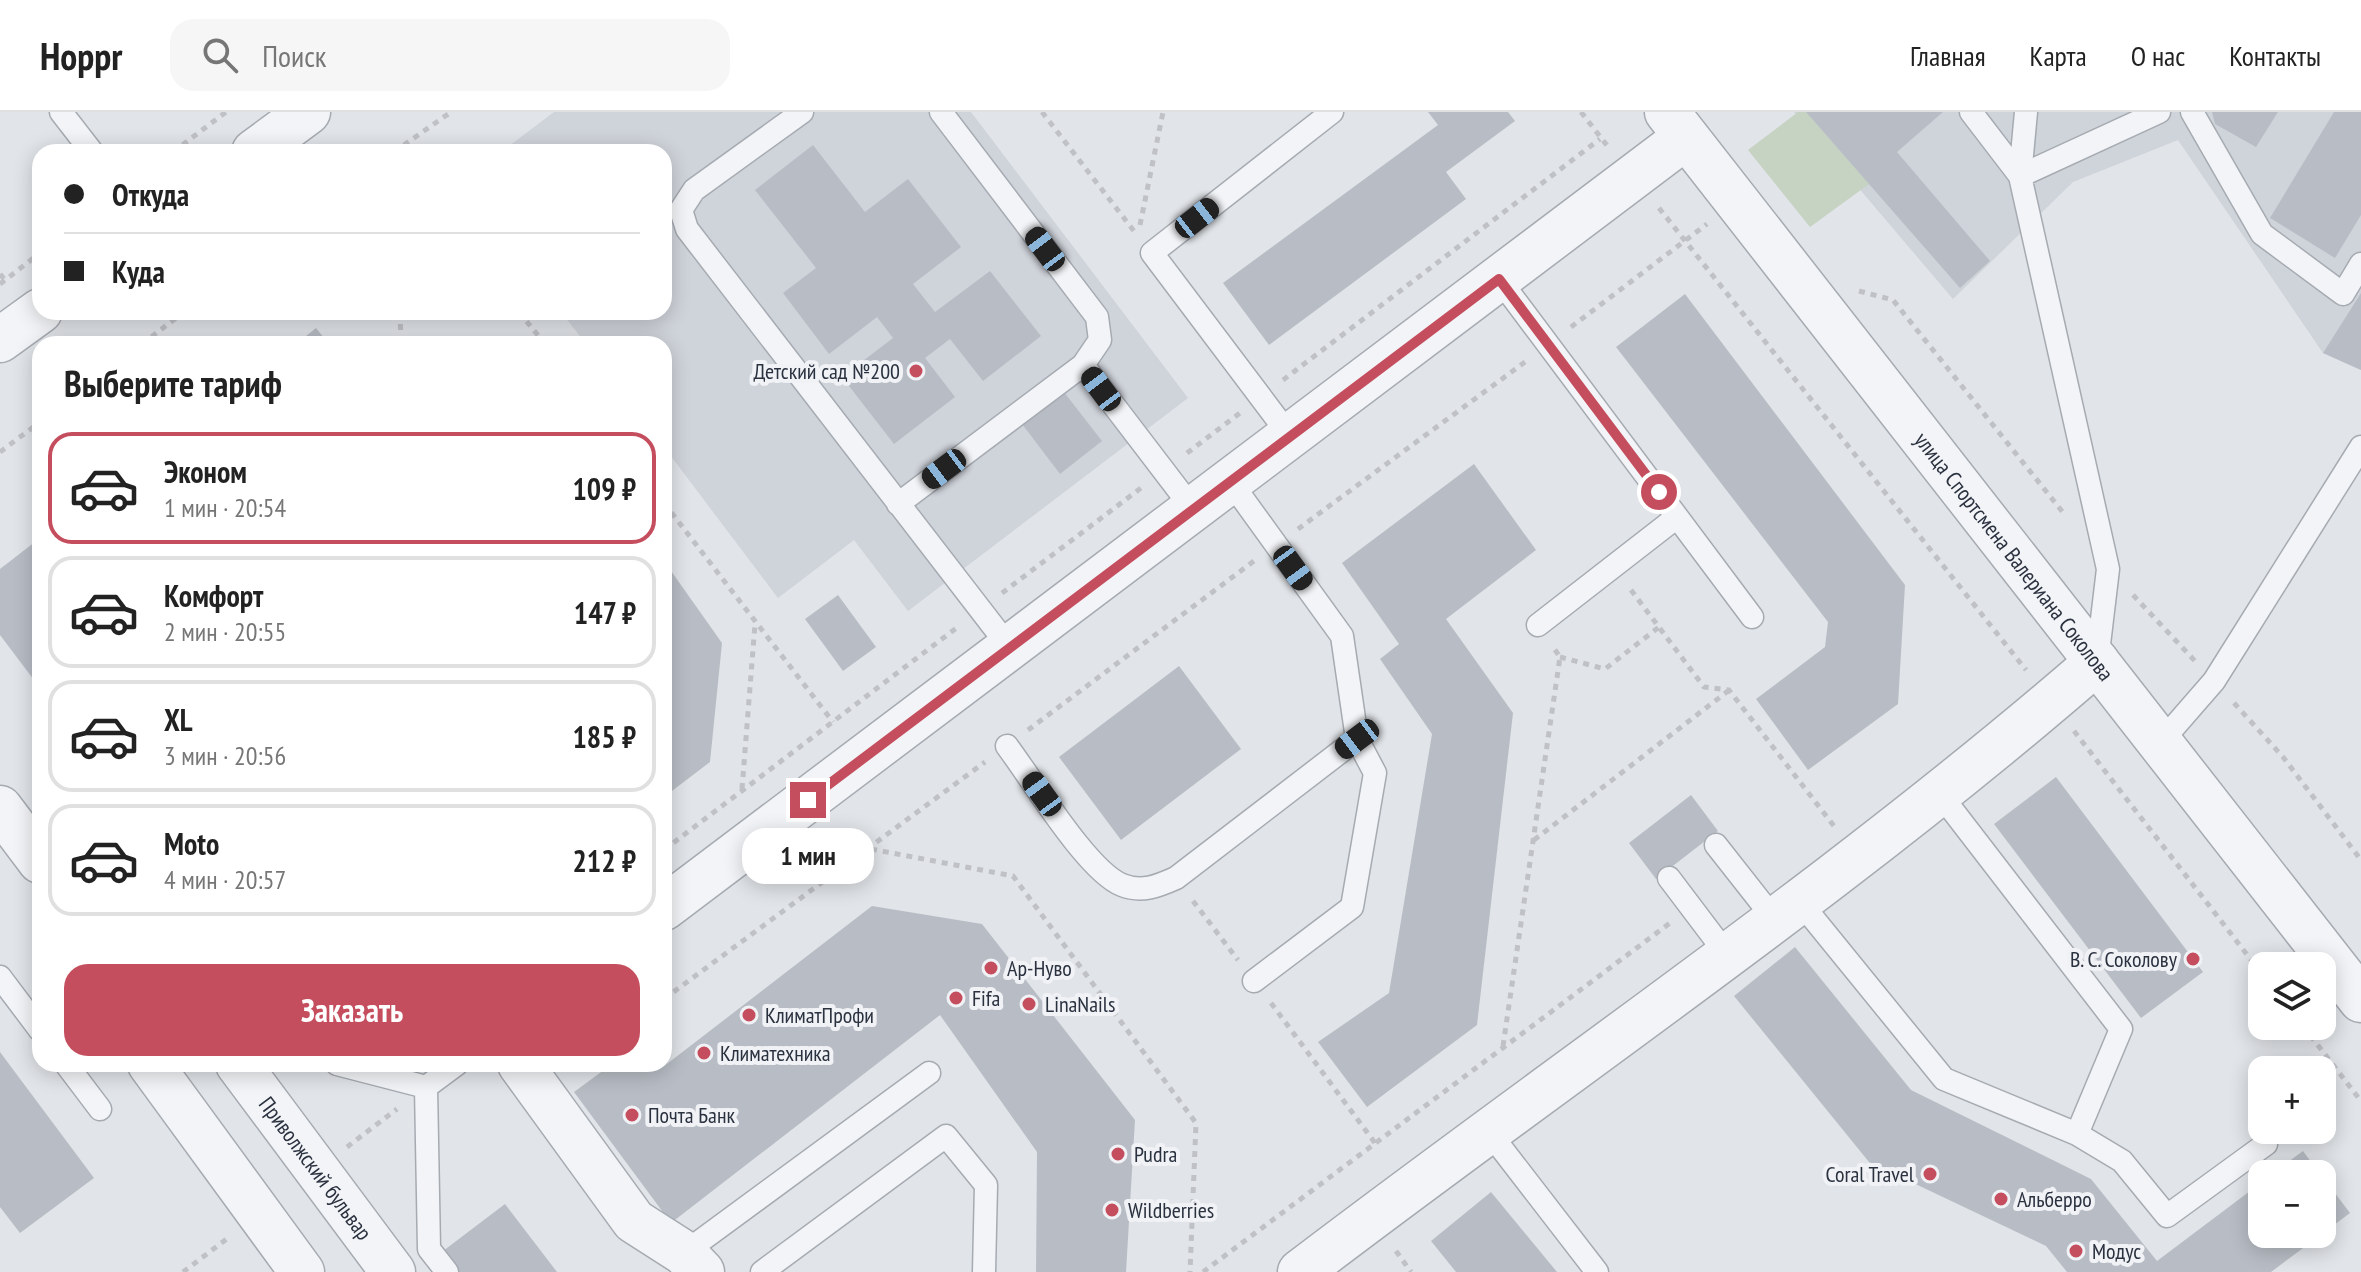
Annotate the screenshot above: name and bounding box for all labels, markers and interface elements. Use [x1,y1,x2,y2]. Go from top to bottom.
search box [170,19,730,91]
text: Hoppr [40,31,122,80]
icon: search [198,33,242,77]
text: Поиск [262,36,326,75]
text: Главная [1910,37,1986,74]
text: Карта [2030,37,2087,74]
text: О нас [2131,37,2185,74]
text: Контакты [2229,37,2321,74]
text: Откуда [112,175,189,214]
car [1171,194,1223,242]
car [1021,223,1069,275]
text: Куда [112,252,165,291]
place label: Детский сад №200 [753,357,900,385]
text: Выберите тариф [64,360,282,407]
marker: Детский сад №200 [907,362,925,380]
car [1077,363,1125,415]
street label: улица Спортсмена Валериана Соколова [1908,426,2120,686]
car [918,445,970,493]
icon: car [68,452,140,524]
text: Эконом [164,452,247,491]
text: 109 ₽ [572,469,636,508]
route start [1641,474,1677,510]
text: 1 мин · 20:54 [164,491,286,524]
car [1269,542,1317,594]
icon: car [68,576,140,648]
text: Комфорт [164,576,263,615]
text: 147 ₽ [574,593,636,632]
text: 2 мин · 20:55 [164,615,286,648]
icon: car [68,700,140,772]
text: XL [164,700,193,739]
car [1331,715,1383,763]
text: 185 ₽ [572,717,636,756]
text: 3 мин · 20:56 [164,739,286,772]
car [1018,768,1066,820]
route end [790,782,826,818]
icon: car [68,824,140,896]
text: Moto [164,824,219,863]
callout: 1 мин [742,828,874,884]
text: 1 мин [780,839,836,872]
text: 212 ₽ [572,841,636,880]
text: 4 мин · 20:57 [164,863,286,896]
place label: В. С. Соколову [2070,945,2178,973]
marker: В. С. Соколову [2184,950,2202,968]
map controls [2248,952,2336,1248]
button: layers [2248,952,2336,1040]
place label: Ар-Нуво [1007,954,1072,982]
marker: Ар-Нуво [982,959,1000,977]
button: Заказать [64,964,640,1056]
place label: Fifa [972,984,1000,1012]
marker: Fifa [947,989,965,1007]
place label: LinaNails [1045,990,1115,1018]
marker: LinaNails [1020,995,1038,1013]
place label: КлиматПрофи [765,1001,874,1029]
marker: КлиматПрофи [740,1006,758,1024]
place label: Климатехника [720,1039,831,1067]
marker: Климатехника [695,1044,713,1062]
button: + [2248,1056,2336,1144]
street label: Приволжский бульвар [253,1091,378,1246]
place label: Почта Банк [648,1101,735,1129]
marker: Почта Банк [623,1106,641,1124]
place label: Pudra [1134,1140,1177,1168]
marker: Pudra [1109,1145,1127,1163]
place label: Coral Travel [1825,1160,1915,1188]
button: − [2248,1160,2336,1248]
marker: Coral Travel [1921,1165,1939,1183]
place label: Альберро [2017,1185,2092,1213]
marker: Альберро [1992,1190,2010,1208]
place label: Wildberries [1128,1196,1214,1224]
marker: Wildberries [1103,1201,1121,1219]
place label: Модус [2092,1237,2141,1265]
marker: Модус [2067,1242,2085,1260]

